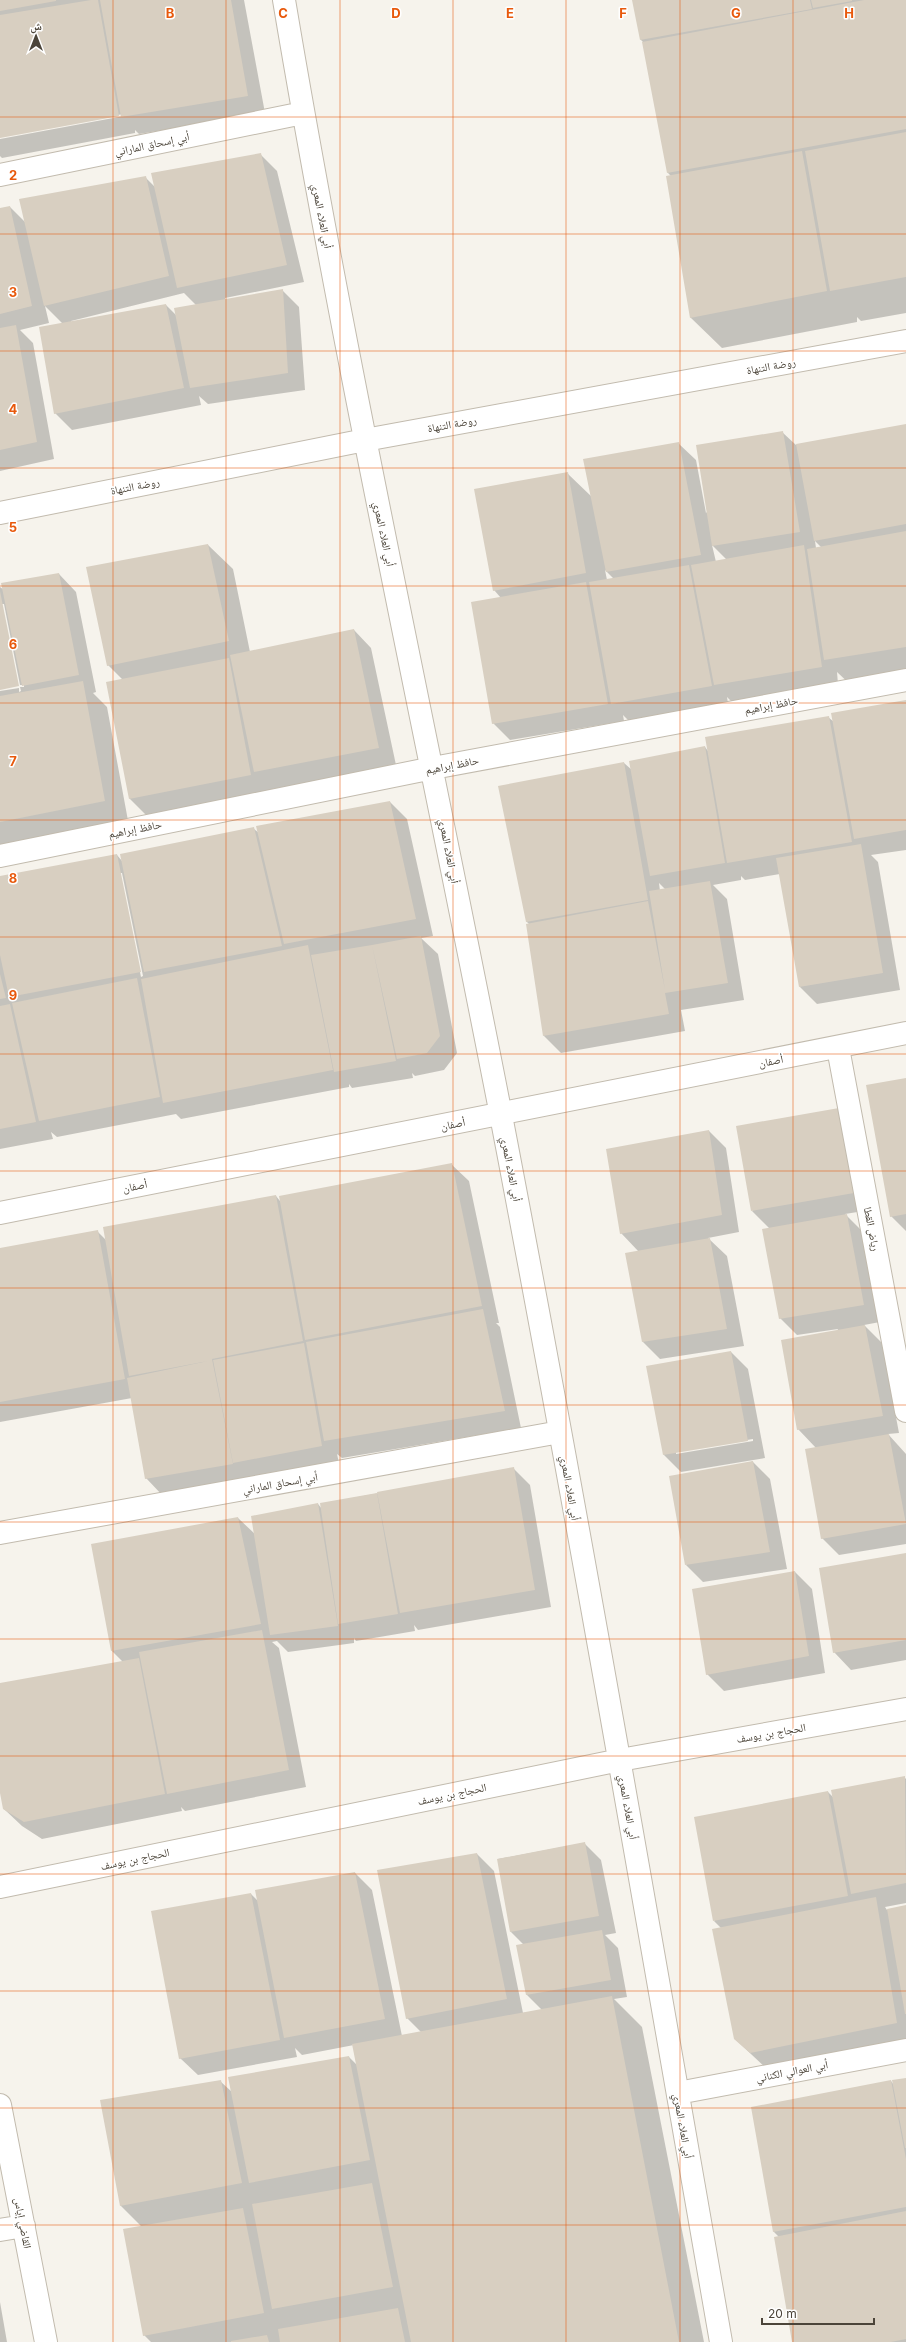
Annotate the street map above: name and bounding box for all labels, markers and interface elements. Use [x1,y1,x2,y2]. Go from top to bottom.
text: B [166,5,175,21]
text: C [278,5,288,21]
text: D [391,5,401,21]
text: E [506,5,514,21]
text: F [619,5,627,21]
text: G [731,5,741,21]
text: H [844,5,854,21]
north arrow [16,16,56,56]
text: ش [30,19,42,34]
street label: أبي إسحاق الماراني [113,129,191,161]
text: 2 [9,167,17,183]
street label: أبي العلاء المعري [307,182,335,250]
text: 3 [9,284,17,300]
street label: روضة التنهاة [745,355,797,377]
text: 4 [9,401,18,417]
street label: روضة التنهاة [426,413,478,435]
street label: روضة التنهاة [109,474,161,498]
street label: أبي العلاء المعري [369,500,398,568]
text: 5 [9,519,17,535]
text: 6 [9,636,17,652]
street label: حافظ إبراهيم [743,693,799,718]
text: 7 [9,753,17,769]
street label: حافظ إبراهيم [424,753,480,778]
street label: حافظ إبراهيم [107,817,163,842]
street label: أبي العلاء المعري [434,817,462,885]
text: 8 [9,870,17,886]
text: 9 [9,987,17,1003]
street label: أصفان [758,1052,784,1070]
street label: أصفان [440,1115,466,1133]
street label: أبي العلاء المعري [496,1135,524,1203]
street label: أصفان [122,1177,148,1195]
street label: رياض القطا [861,1206,883,1252]
street label: أبي العلاء المعري [556,1454,583,1522]
street label: أبي إسحاق الماراني [241,1469,319,1498]
street label: الحجاج بن يوسف [735,1720,807,1746]
street label: أبي العلاء المعري [614,1773,641,1841]
street label: الحجاج بن يوسف [416,1780,488,1808]
street label: الحجاج بن يوسف [99,1845,171,1873]
street label: أبي العوالي الكناني [755,2057,830,2087]
street label: أبي العلاء المعري [669,2092,696,2160]
street label: القاضي إياس [9,2196,35,2250]
scale bar [762,2300,874,2326]
text: 20 m [768,2306,797,2321]

